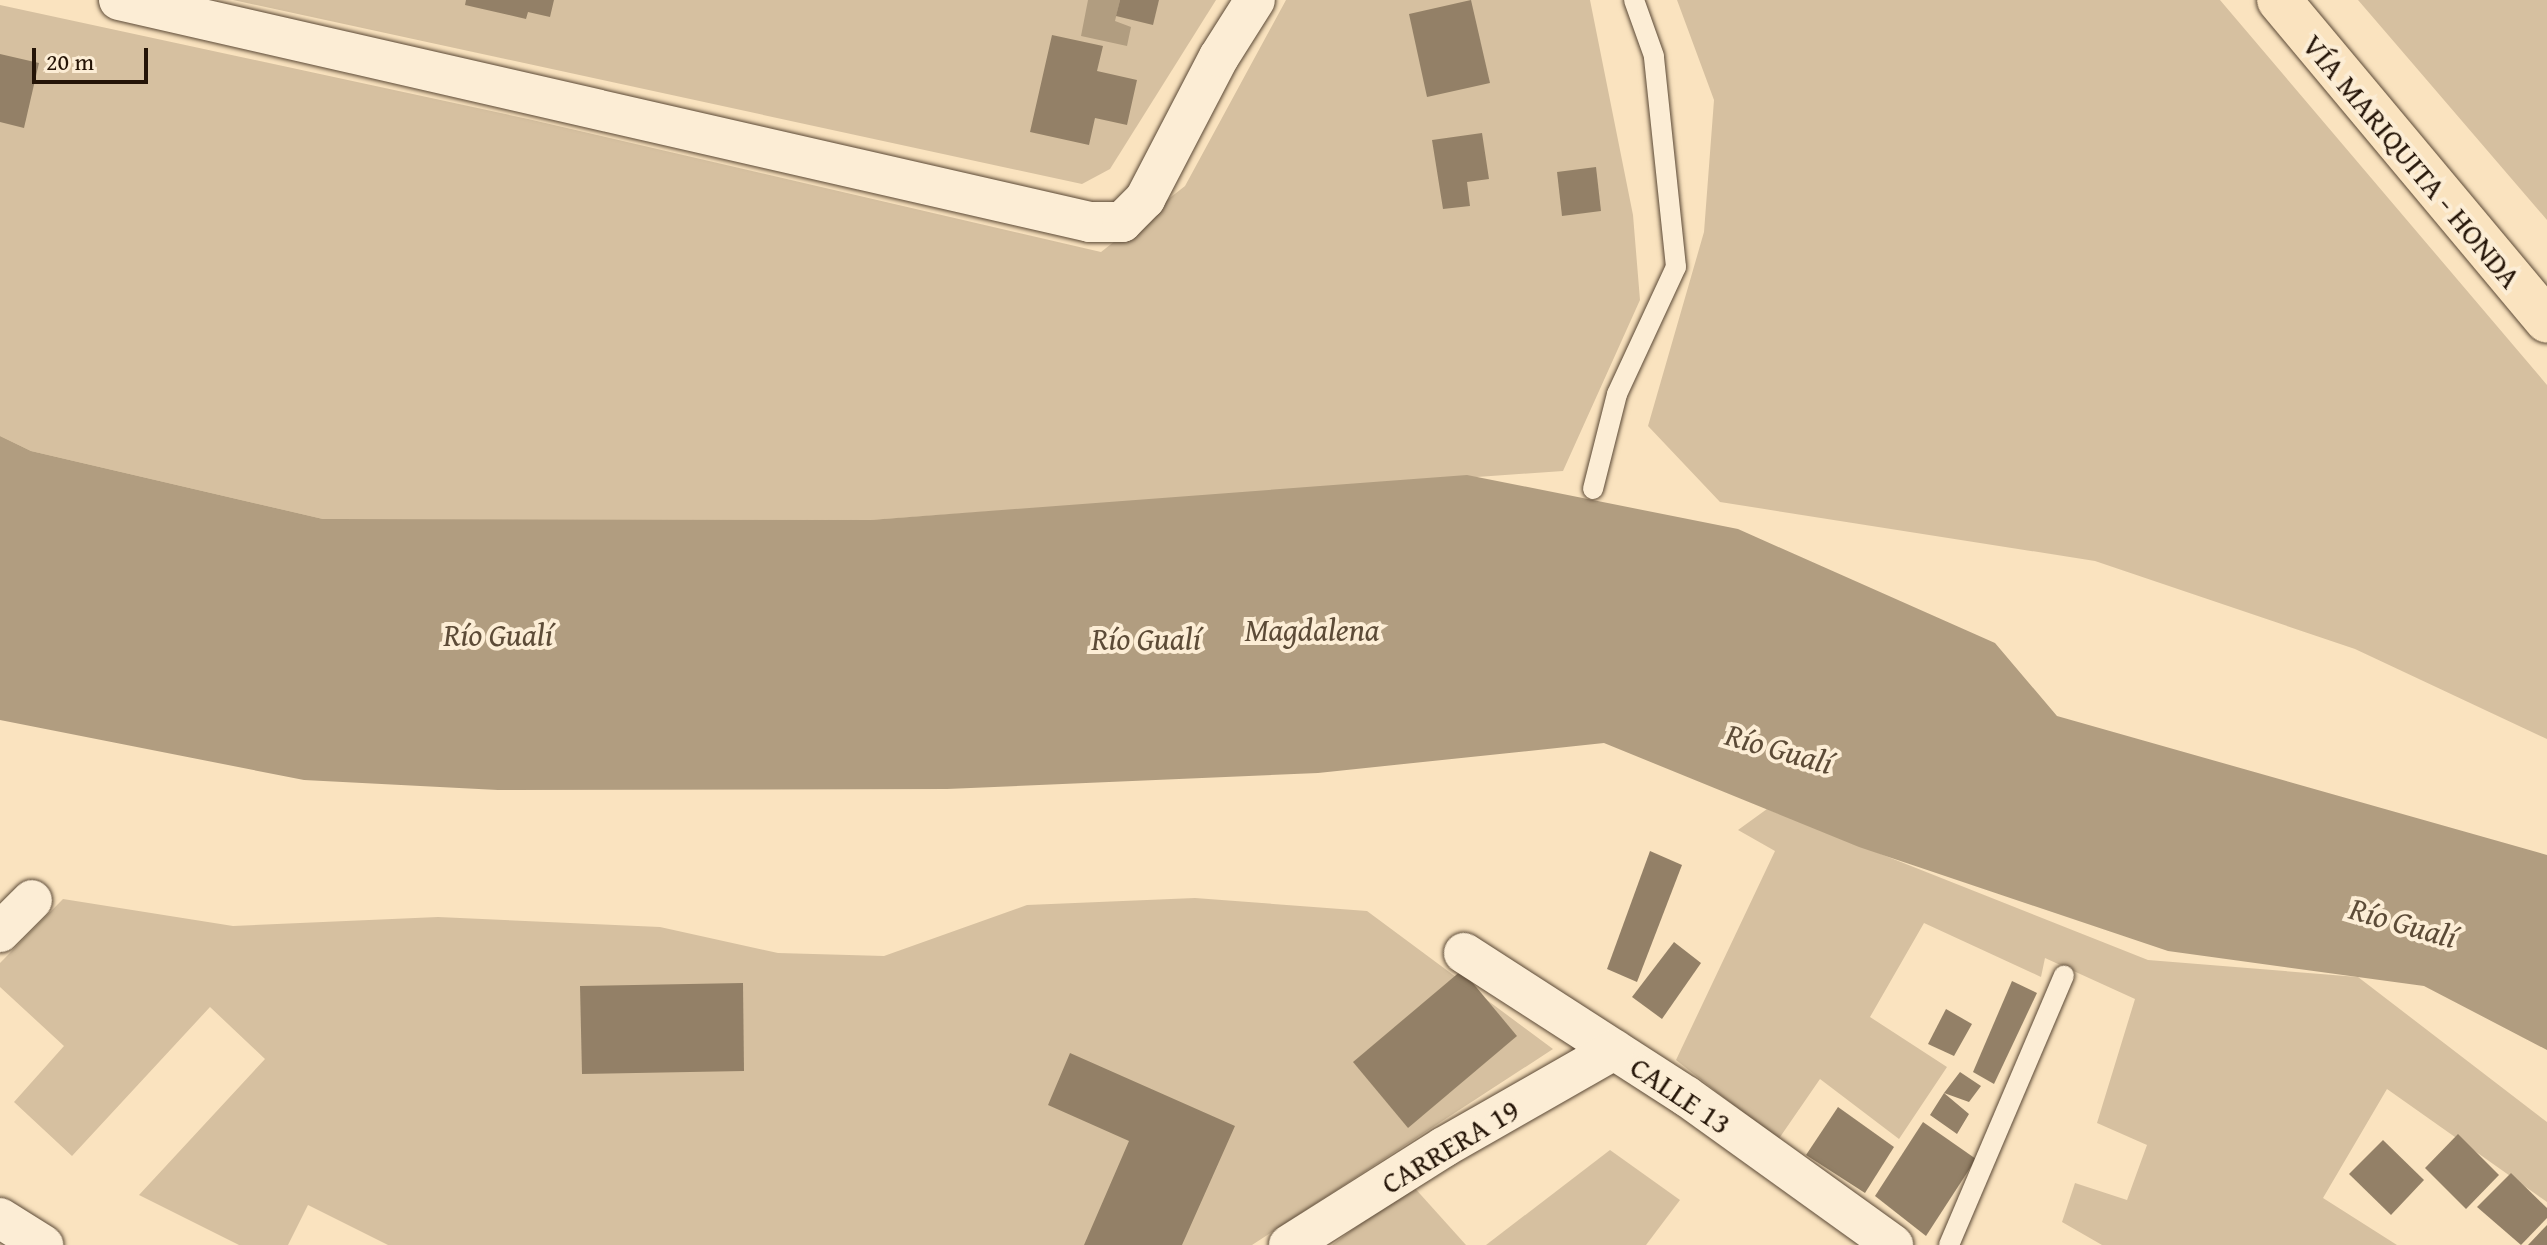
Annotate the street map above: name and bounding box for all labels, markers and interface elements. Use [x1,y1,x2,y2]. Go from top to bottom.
street label: VÍA MARIQUITA - HONDA [2295,27,2529,295]
scale bar [36,32,152,82]
text: 20 m [46,44,94,79]
water label: Magdalena [1244,611,1380,649]
water label: Río Gualí [443,616,553,654]
water label: Río Gualí [1091,620,1201,658]
water label: Río Gualí [1721,715,1837,783]
water label: Río Gualí [2345,889,2461,957]
street label: CALLE 13 [1624,1048,1738,1142]
street label: CARRERA 19 [1375,1091,1525,1201]

